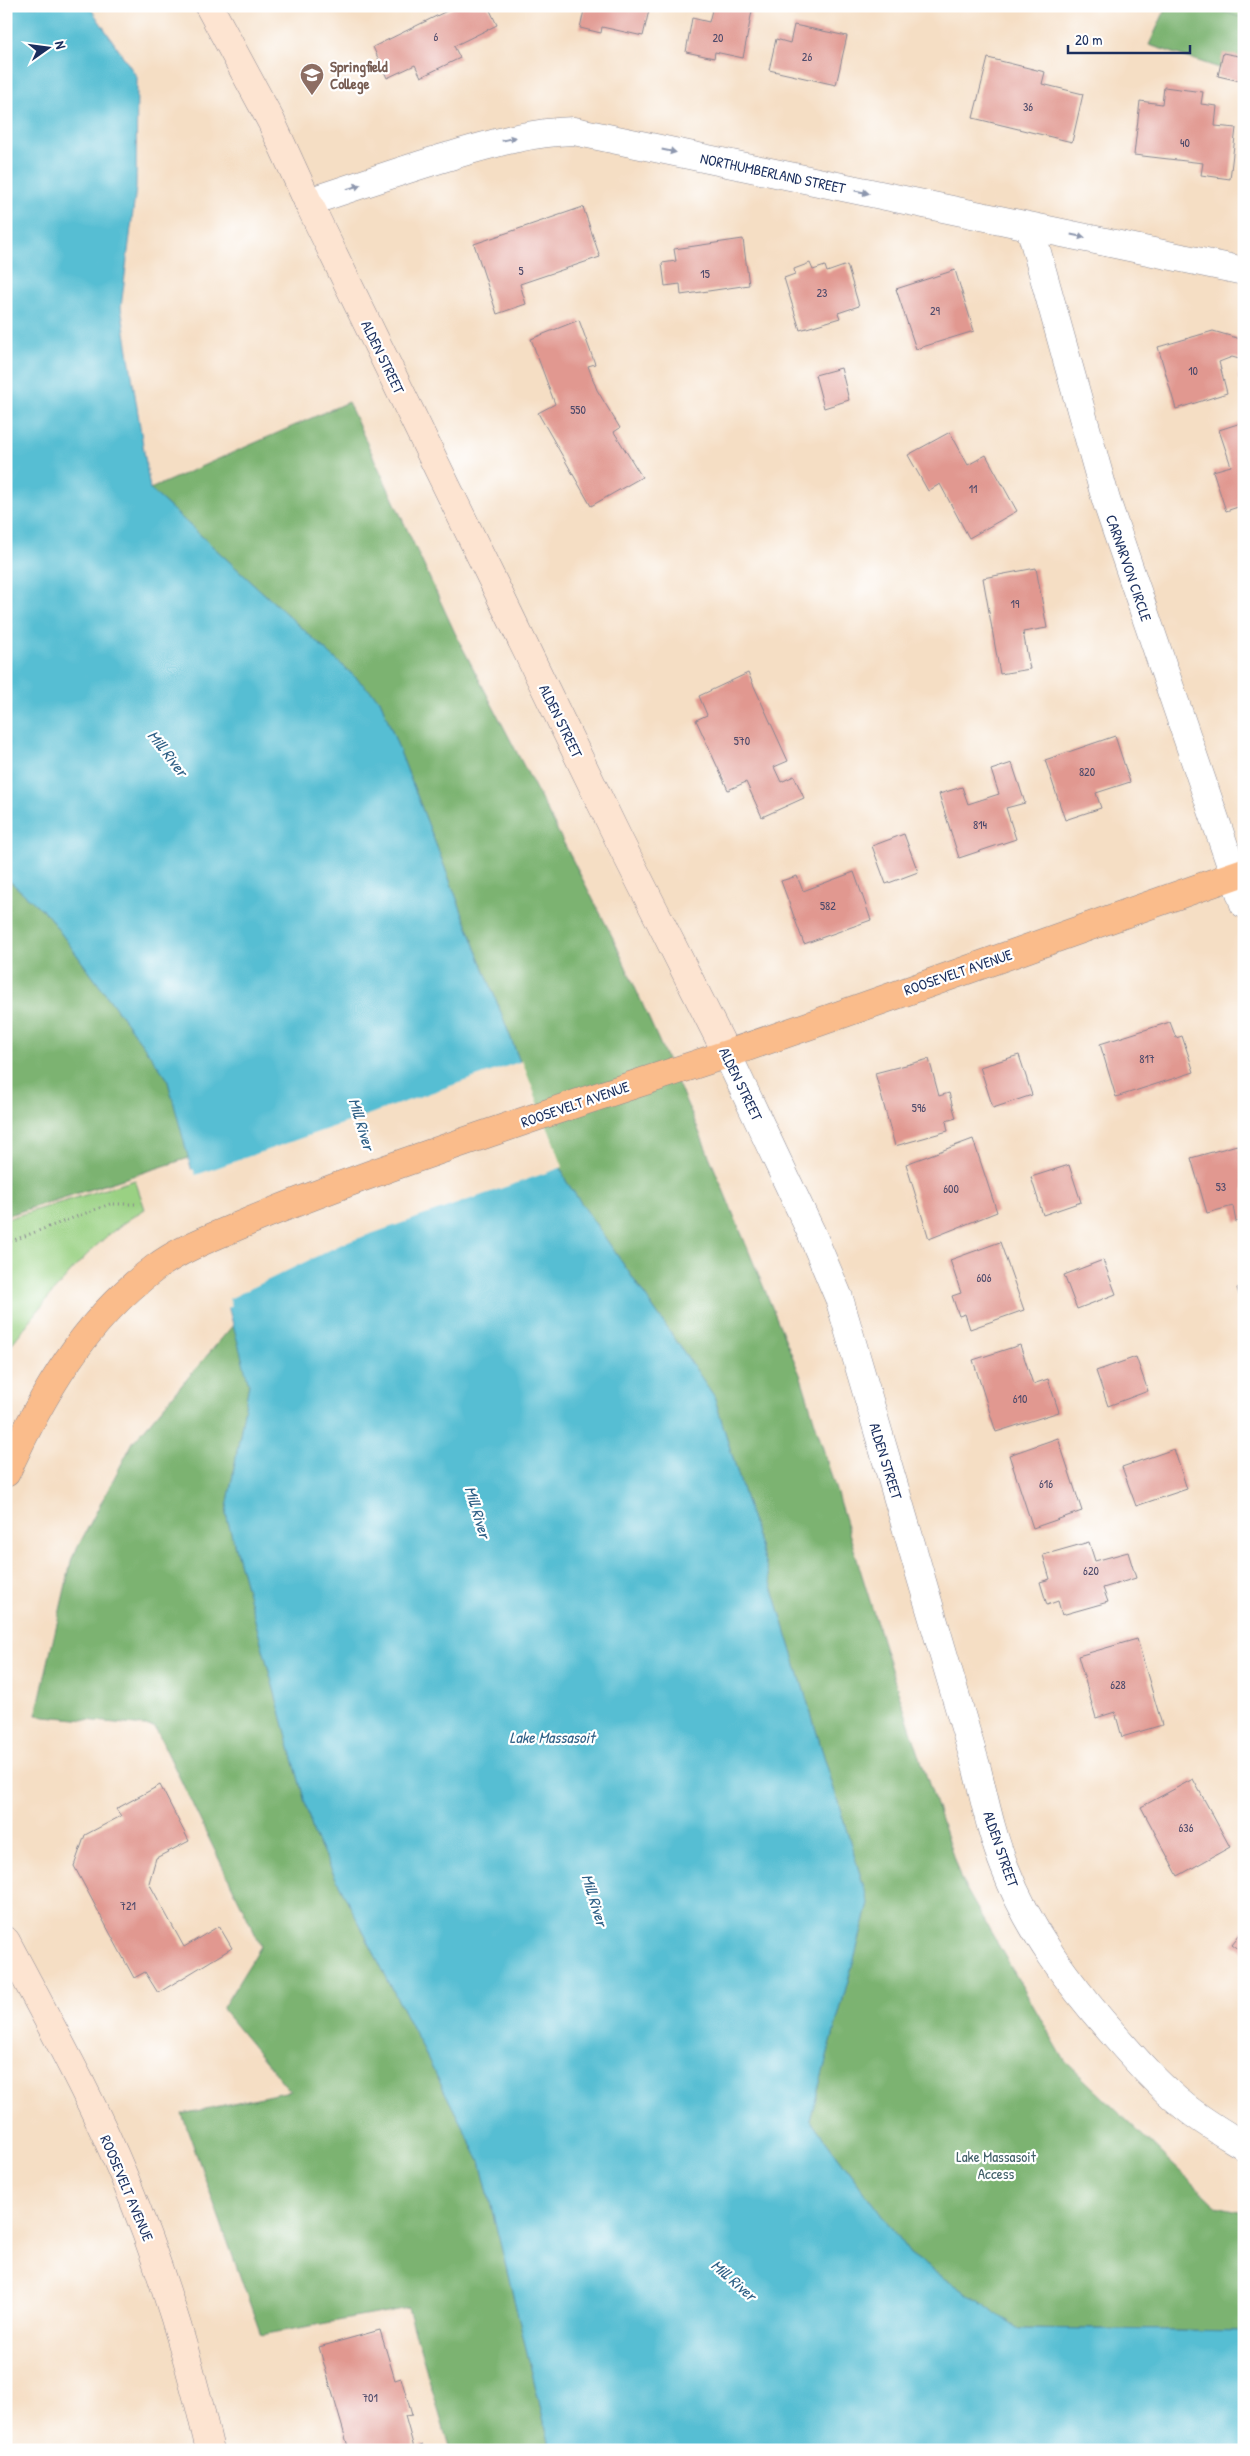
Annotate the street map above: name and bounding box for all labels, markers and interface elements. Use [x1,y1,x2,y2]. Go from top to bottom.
north arrow [22,22,72,72]
scale bar [1068,22,1190,54]
house number: 6 [434,28,439,45]
house number: 20 [713,29,724,46]
text: 20 m [1075,29,1102,50]
text: N [51,39,71,51]
house number: 26 [802,48,812,65]
place label: Springfield College [330,56,388,95]
school or university icon: Springfield College [299,62,325,96]
house number: 36 [1023,98,1033,115]
house number: 40 [1180,134,1190,151]
one-way arrow [502,135,517,143]
street label: NORTHUMBERLAND STREET [699,147,848,199]
one-way arrow [661,148,677,156]
one-way arrow [347,183,362,191]
one-way arrow [854,188,870,196]
one-way arrow [1070,233,1086,241]
house number: 5 [518,262,524,279]
house number: 15 [700,265,710,282]
house number: 23 [817,284,828,301]
house number: 29 [930,302,941,319]
street label: ALDEN STREET [356,317,410,398]
house number: 10 [1188,362,1198,379]
house number: 550 [570,401,586,418]
house number: 11 [969,480,977,497]
street label: CARNARVON CIRCLE [1101,512,1157,625]
house number: 19 [1011,595,1020,612]
street label: ALDEN STREET [534,681,588,762]
water label: Mill River [143,725,194,782]
house number: 570 [734,732,750,749]
house number: 820 [1079,763,1095,780]
house number: 814 [973,816,988,833]
house number: 582 [820,897,836,914]
street label: ROOSEVELT AVENUE [901,943,1015,1000]
street label: ALDEN STREET [714,1044,768,1125]
house number: 817 [1139,1050,1155,1067]
street label: ROOSEVELT AVENUE [518,1075,632,1132]
water label: Mill River [344,1095,381,1155]
house number: 596 [912,1099,926,1116]
house number: 53 [1216,1178,1226,1195]
house number: 600 [943,1180,959,1197]
house number: 606 [977,1269,992,1286]
house number: 610 [1013,1390,1027,1407]
street label: ALDEN STREET [864,1420,908,1503]
house number: 616 [1039,1475,1053,1492]
water label: Mill River [460,1483,497,1543]
house number: 620 [1083,1562,1099,1579]
house number: 628 [1110,1676,1126,1693]
water label: Lake Massasoit [510,1726,597,1748]
street label: ALDEN STREET [978,1808,1024,1891]
house number: 636 [1179,1819,1194,1836]
water label: Mill River [577,1871,614,1931]
house number: 721 [120,1897,136,1914]
street label: ROOSEVELT AVENUE [95,2132,159,2245]
park label: Lake Massasoit Access [956,2146,1037,2184]
water label: Mill River [707,2254,763,2307]
house number: 701 [362,2389,378,2406]

